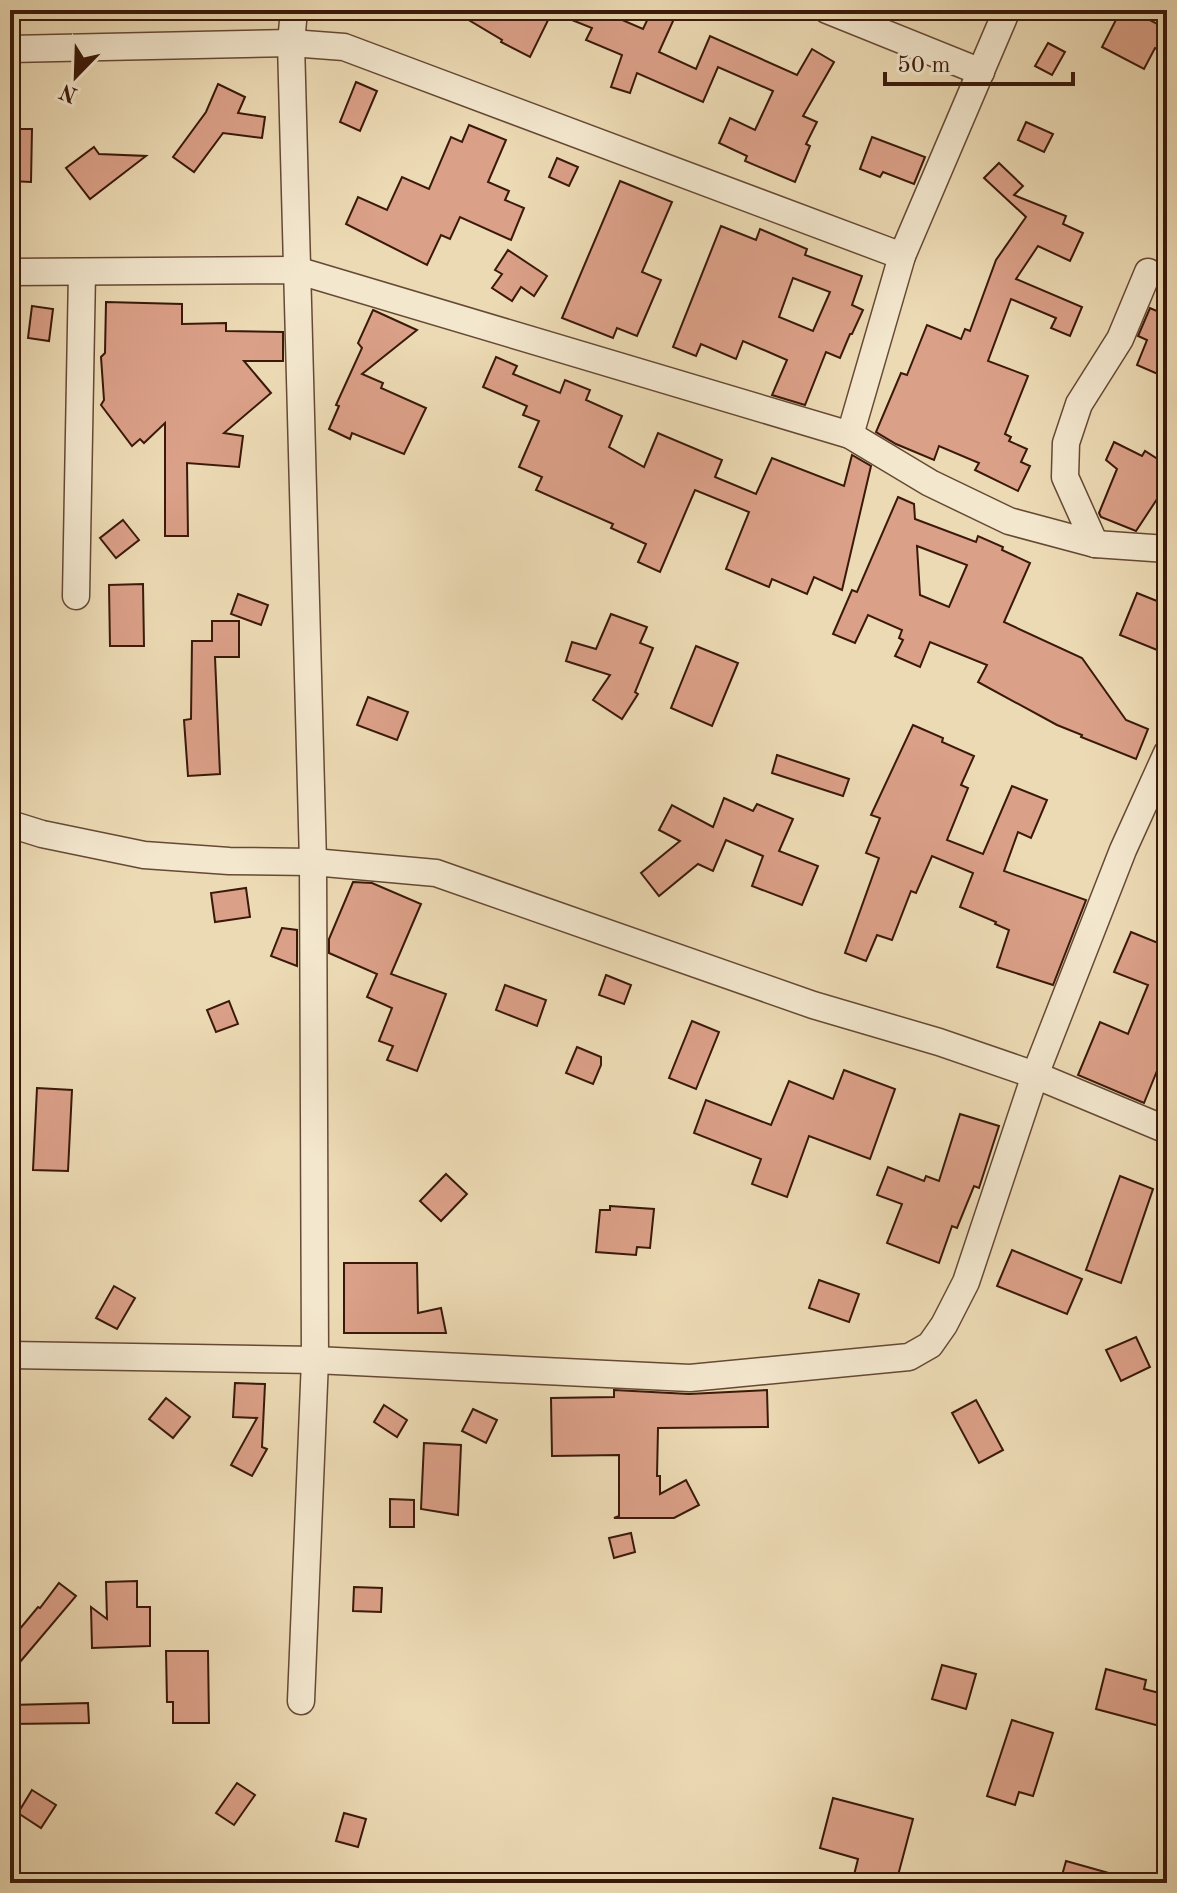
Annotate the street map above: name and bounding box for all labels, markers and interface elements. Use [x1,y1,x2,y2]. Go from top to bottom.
north arrow [36,36,116,116]
scale bar [885,36,1073,86]
text: 50 m [897,54,951,78]
text: N [57,79,81,106]

